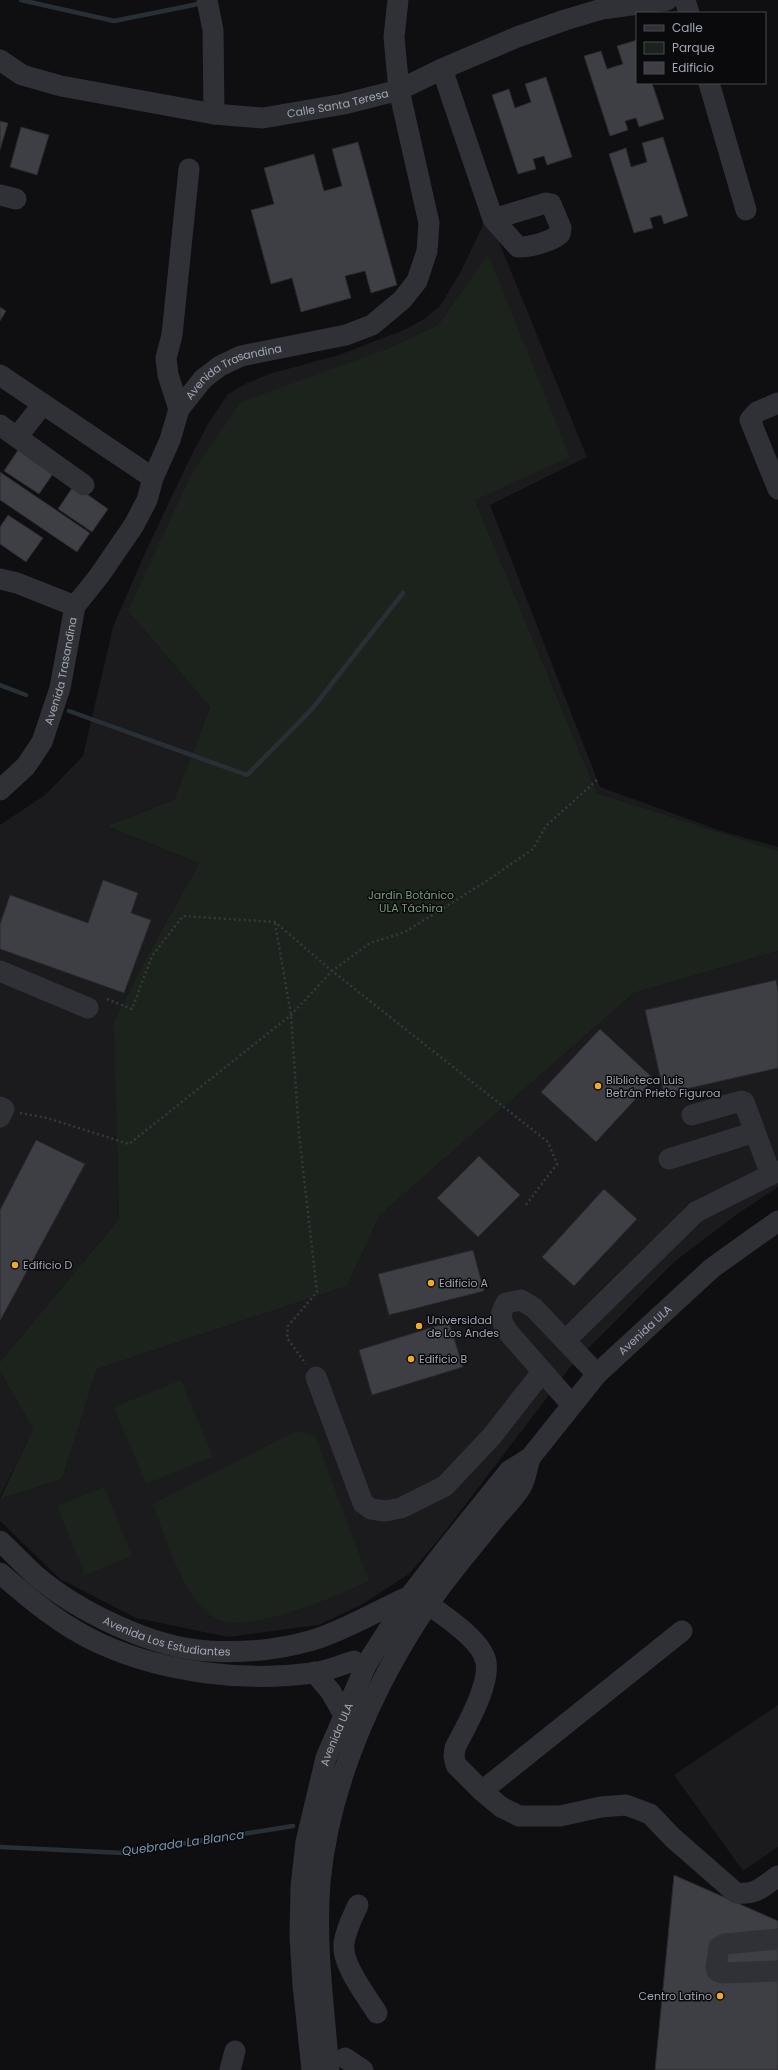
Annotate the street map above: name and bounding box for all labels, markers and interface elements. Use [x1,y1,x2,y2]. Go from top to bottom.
legend [636,12,766,84]
text: Calle [672,19,703,36]
text: Parque [672,39,715,56]
text: Edificio [672,59,714,76]
street label: Calle Santa Teresa [286,85,390,122]
street label: Avenida Trasandina [182,340,283,403]
street label: Avenida Trasandina [40,616,81,727]
park label: Jardín Botánico ULA Táchira [368,887,454,916]
place label: Biblioteca Luis Betrán Prieto Figuroa [606,1072,720,1101]
marker: Biblioteca Luis Betrán Prieto Figuroa [593,1081,603,1091]
place label: Edificio D [23,1257,72,1273]
marker: Edificio D [10,1260,20,1270]
place label: Edificio A [439,1275,488,1291]
marker: Edificio A [426,1278,436,1288]
street label: Avenida ULA [615,1301,676,1359]
place label: Universidad de Los Andes [427,1312,499,1341]
marker: Universidad de Los Andes [414,1321,424,1331]
place label: Edificio B [419,1351,467,1367]
marker: Edificio B [406,1354,416,1364]
street label: Avenida Los Estudiantes [100,1612,231,1660]
street label: Avenida ULA [316,1700,357,1768]
water label: Quebrada La Blanca [121,1825,245,1860]
place label: Centro Latino [639,1988,712,2004]
marker: Centro Latino [715,1991,725,2001]

